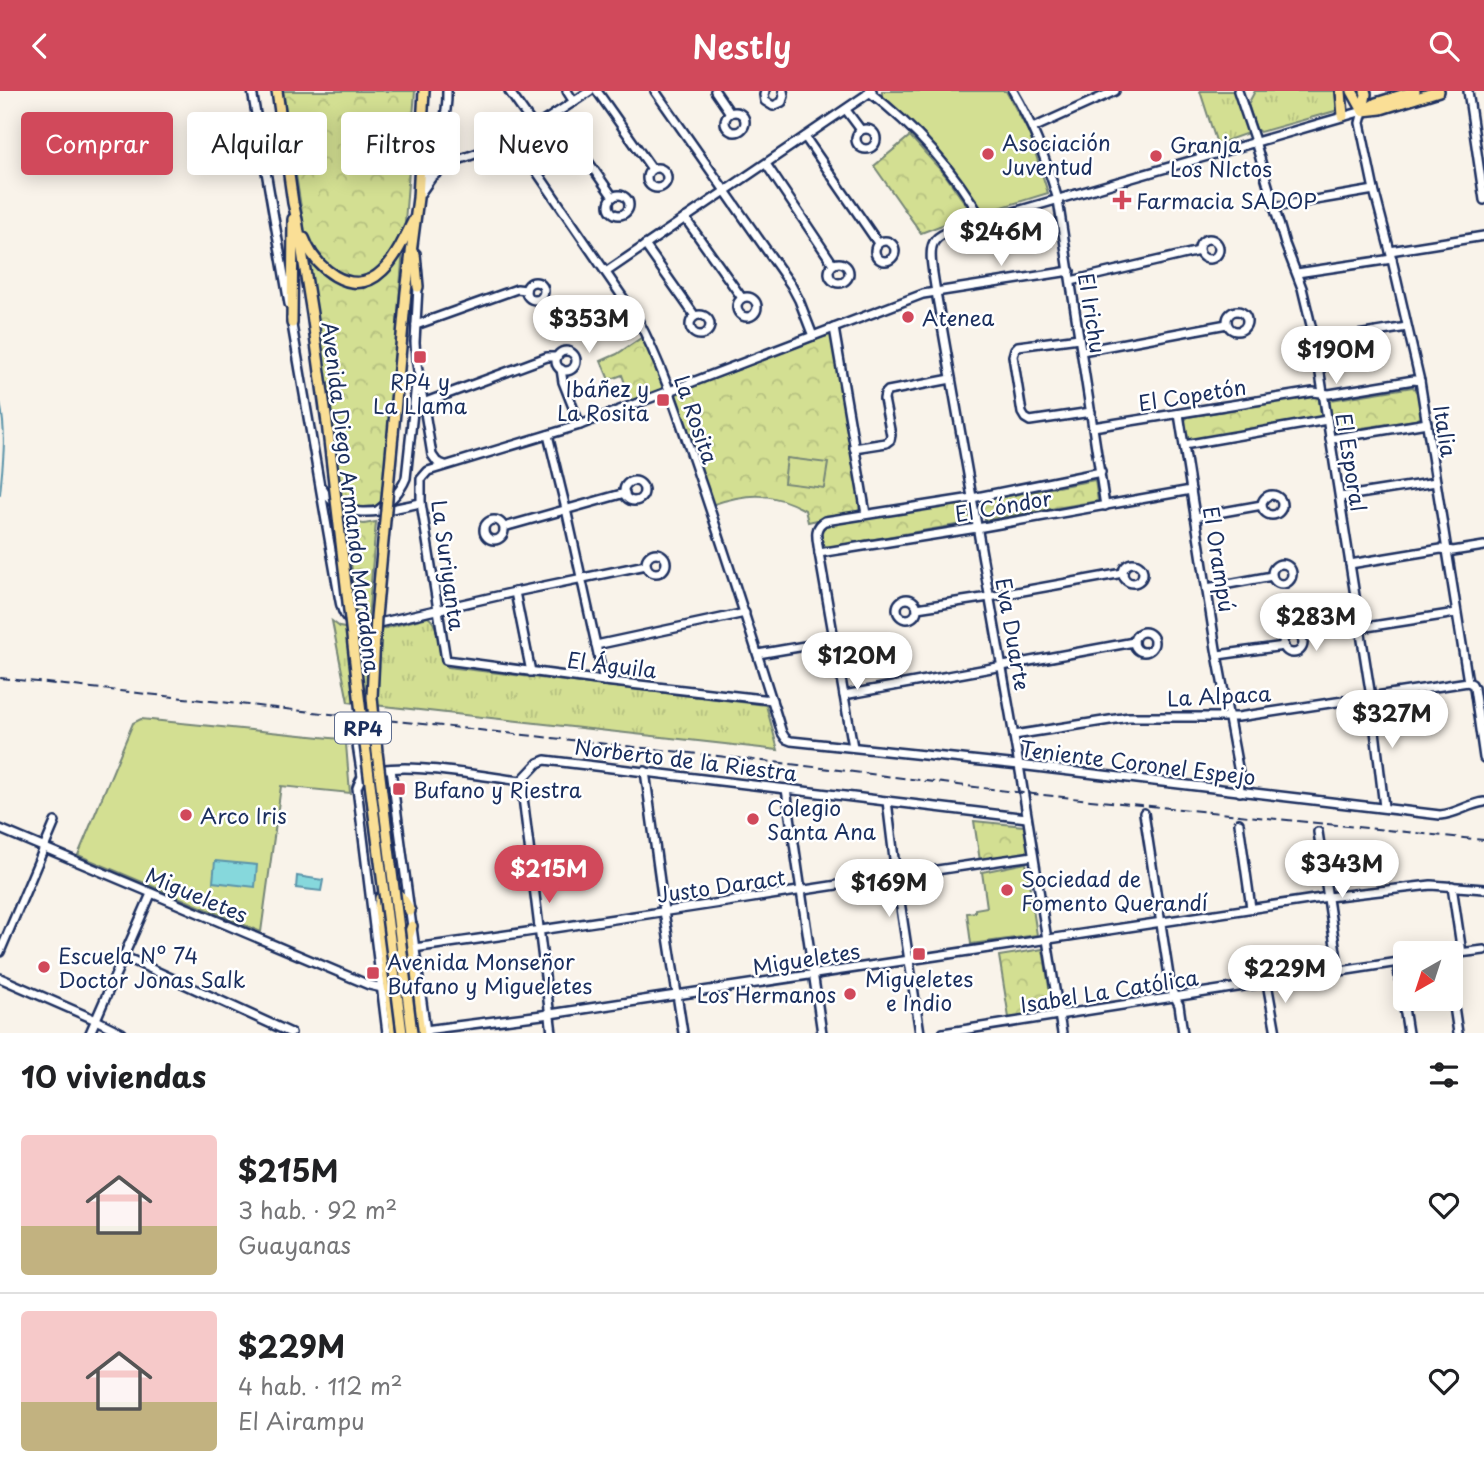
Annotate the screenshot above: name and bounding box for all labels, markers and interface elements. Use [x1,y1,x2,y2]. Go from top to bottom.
text: Nestly [692,22,792,70]
icon: back [21,27,59,65]
icon: search [1425,27,1463,65]
chip: Comprar [21,112,173,175]
chip: Alquilar [187,112,327,175]
chip: Filtros [341,112,460,175]
chip: Nuevo [474,112,593,175]
place label: Asociación Juventud [1002,126,1111,182]
place label: Granja Los NIctos [1170,128,1272,184]
marker: Asociación Juventud [980,146,996,162]
marker: Granja Los NIctos [1148,148,1164,164]
place label: Farmacia SADOP [1136,184,1317,216]
marker: Farmacia SADOP [1114,192,1130,208]
pin: $246M [952,209,1050,268]
text: $246M [960,213,1042,248]
street label: El Irichu [1071,270,1115,356]
pin: $353M [540,295,638,355]
text: $353M [549,300,629,335]
place label: Atenea [922,301,994,333]
marker: Atenea [900,309,916,325]
street label: Avenida Diego Armando Maradona [315,320,389,674]
pin: $190M [1287,327,1385,386]
text: $190M [1297,331,1375,366]
marker: RP4 y La Llama [412,349,428,365]
place label: RP4 y La Llama [373,365,468,421]
street label: La Rosita [667,370,727,468]
street label: El Copetón [1136,370,1248,418]
place label: Ibáñez y La Rosita [557,372,650,428]
marker: Ibáñez y La Rosita [655,392,671,408]
street label: Italia [1426,403,1466,459]
street label: El Esporal [1328,410,1376,514]
street label: El Cóndor [952,481,1054,529]
street label: La Suriyanta [424,498,474,633]
street label: El Orampú [1196,504,1244,614]
street label: Eva Duarte [988,575,1040,693]
pin: $283M [1267,594,1365,653]
text: $283M [1276,598,1356,633]
pin: $120M [808,633,906,692]
text: $120M [817,637,897,672]
street label: El Águila [565,643,659,685]
street label: La Alpaca [1166,676,1273,714]
pin: $327M [1343,691,1441,750]
text: $327M [1352,695,1432,730]
road number: RP4 [335,713,391,743]
street label: Norberto de la Riestra [573,729,799,789]
street label: Teniente Coronel Espejo [1018,732,1258,792]
place label: Bufano y Riestra [413,773,582,805]
marker: Bufano y Riestra [391,781,407,797]
place label: Colegio Santa Ana [767,791,876,847]
place label: Arco Iris [200,799,287,831]
marker: Arco Iris [178,807,194,823]
marker: Colegio Santa Ana [745,811,761,827]
pin: $343M [1293,841,1391,900]
pin: $215M [500,845,598,905]
text: $343M [1301,845,1383,880]
text: $215M [510,850,588,885]
street label: Migueletes [141,858,253,930]
pin: $169M [840,859,938,919]
street label: Justo Daract [655,860,787,910]
place label: Sociedad de Fomento Querandí [1021,862,1208,918]
text: $169M [851,864,927,899]
marker: Sociedad de Fomento Querandí [999,882,1015,898]
street label: Migueletes [750,934,862,982]
place label: Escuela Nº 74 Doctor Jonas Salk [58,939,246,995]
north arrow [1393,941,1463,1011]
map controls [1393,941,1463,1011]
place label: Avenida Monseñor Bufano y Migueletes [387,945,592,1001]
marker: Migueletes e Indio [911,946,927,962]
pin: $229M [1236,946,1334,1005]
text: $229M [1244,950,1326,985]
marker: Escuela Nº 74 Doctor Jonas Salk [36,959,52,975]
street label: Isabel La Católica [1018,960,1201,1020]
place label: Migueletes e Indio [865,962,973,1018]
marker: Avenida Monseñor Bufano y Migueletes [365,965,381,981]
place label: Los Hermanos [697,978,836,1010]
marker: Los Hermanos [842,986,858,1002]
text: 10 viviendas [21,1053,206,1098]
icon: filters [1425,1056,1463,1094]
text: $215M [238,1147,339,1192]
icon: home [77,1163,161,1247]
icon: heart [1425,1186,1463,1224]
text: 3 hab. · 92 m² [238,1192,397,1227]
text: Guayanas [238,1227,351,1262]
text: $229M [238,1323,345,1368]
icon: home [77,1339,161,1423]
icon: heart [1425,1362,1463,1400]
text: 4 hab. · 112 m² [238,1368,403,1403]
text: El Airampu [238,1403,365,1438]

